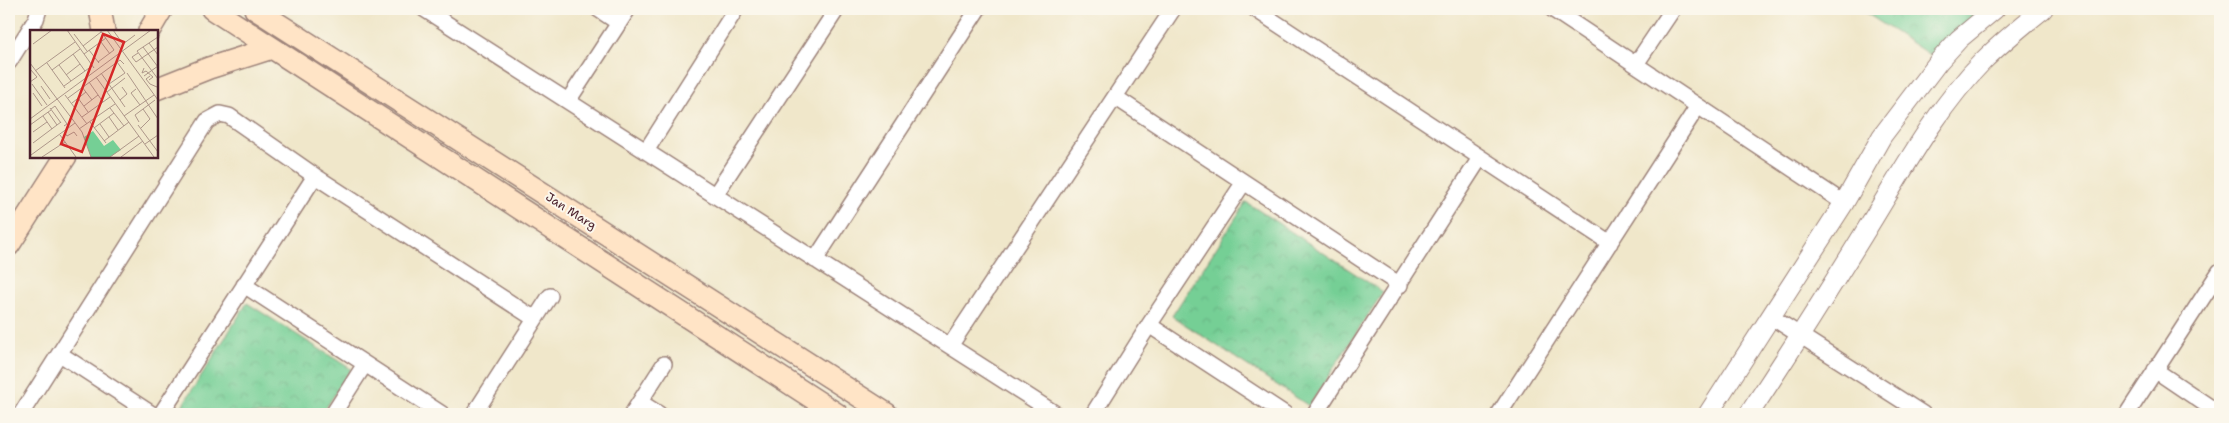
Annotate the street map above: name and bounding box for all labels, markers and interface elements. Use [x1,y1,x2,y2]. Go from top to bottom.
inset map [30,30,158,158]
street label: Jan Marg [543,189,599,233]

